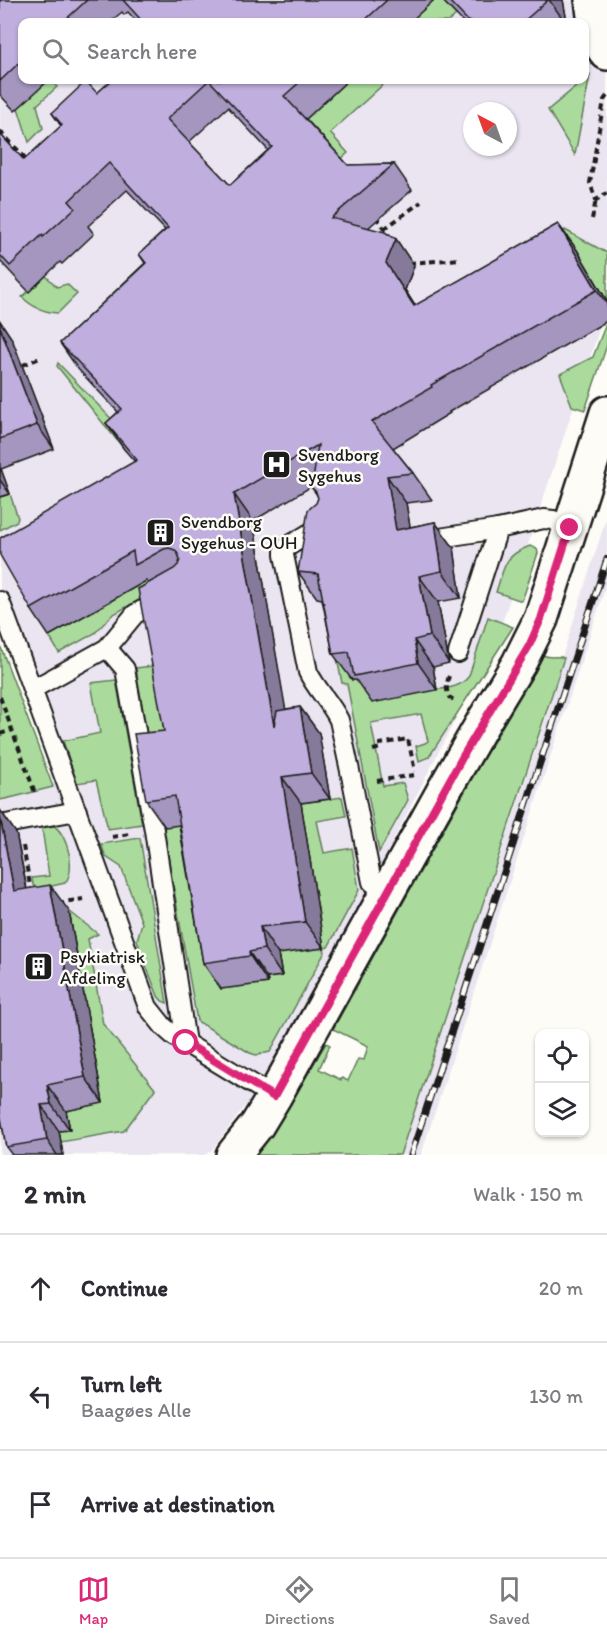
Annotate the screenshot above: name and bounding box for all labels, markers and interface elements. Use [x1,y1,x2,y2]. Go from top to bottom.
search box [18,18,589,84]
icon: search [39,35,72,68]
text: Search here [87,38,197,65]
north arrow [463,102,517,156]
place label: Svendborg Sygehus [298,444,380,487]
hospital icon: Svendborg Sygehus [261,449,293,481]
place label: Svendborg Sygehus - OUH [181,511,297,554]
route end [556,514,582,540]
building icon: Svendborg Sygehus - OUH [144,516,176,548]
place label: Psykiatrisk Afdeling [60,946,146,989]
building icon: Psykiatrisk Afdeling [23,951,55,983]
route start [172,1029,198,1055]
map controls [535,1029,589,1137]
button: locate [535,1029,589,1083]
button: layers [535,1083,589,1137]
text: 2 min [24,1178,86,1210]
text: Walk · 150 m [473,1182,583,1206]
icon: ahead [24,1272,57,1305]
text: Continue [81,1275,168,1302]
text: 20 m [539,1276,583,1300]
text: Turn left [81,1371,162,1398]
icon: left [24,1380,57,1413]
text: 130 m [529,1384,583,1408]
text: Baagøes Alle [81,1398,191,1422]
icon: arrive [24,1488,57,1521]
text: Arrive at destination [81,1491,275,1518]
tab: Map [77,1573,110,1628]
tab: Directions [264,1573,335,1628]
tab: Saved [489,1573,530,1628]

